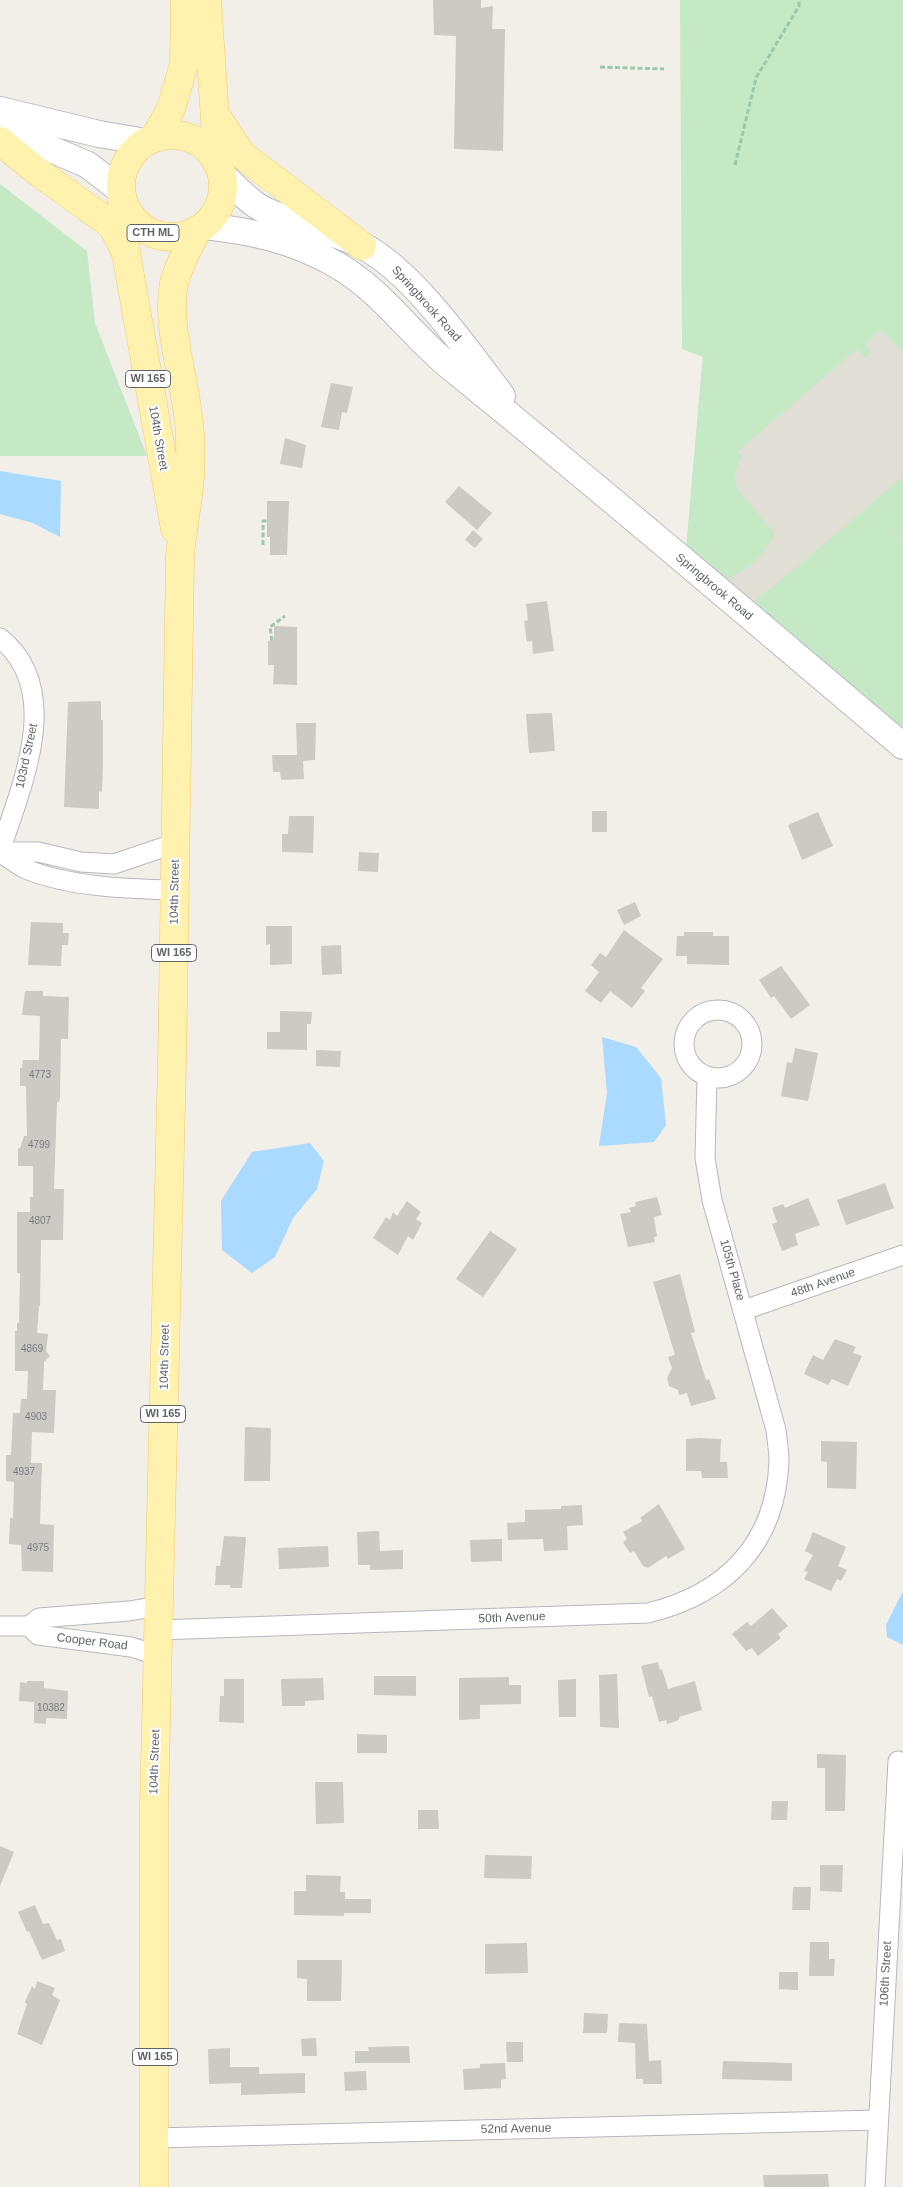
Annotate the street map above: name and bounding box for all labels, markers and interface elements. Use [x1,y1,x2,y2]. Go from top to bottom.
road number: CTH ML [127,224,179,242]
street label: Springbrook Road [388,263,464,345]
road number: WI 165 [126,370,170,388]
street label: 104th Street [145,405,171,471]
street label: Springbrook Road [672,550,756,624]
street label: 103rd Street [13,722,41,790]
street label: 104th Street [167,859,183,925]
road number: WI 165 [152,944,196,961]
house number: 4773 [29,1069,51,1081]
house number: 4799 [28,1139,50,1151]
house number: 4807 [29,1215,51,1227]
street label: 105th Place [716,1238,748,1302]
street label: 48th Avenue [789,1265,857,1301]
street label: 104th Street [157,1324,173,1390]
house number: 4869 [21,1343,43,1355]
road number: WI 165 [140,1406,186,1422]
house number: 4903 [25,1411,47,1423]
house number: 4937 [13,1466,35,1478]
house number: 4975 [27,1542,49,1554]
street label: 50th Avenue [478,1610,546,1626]
street label: Cooper Road [56,1631,128,1653]
house number: 10382 [37,1702,65,1714]
street label: 104th Street [147,1729,163,1795]
street label: 106th Street [877,1941,895,2007]
road number: WI 165 [132,2048,178,2066]
street label: 52nd Avenue [481,2121,551,2137]

